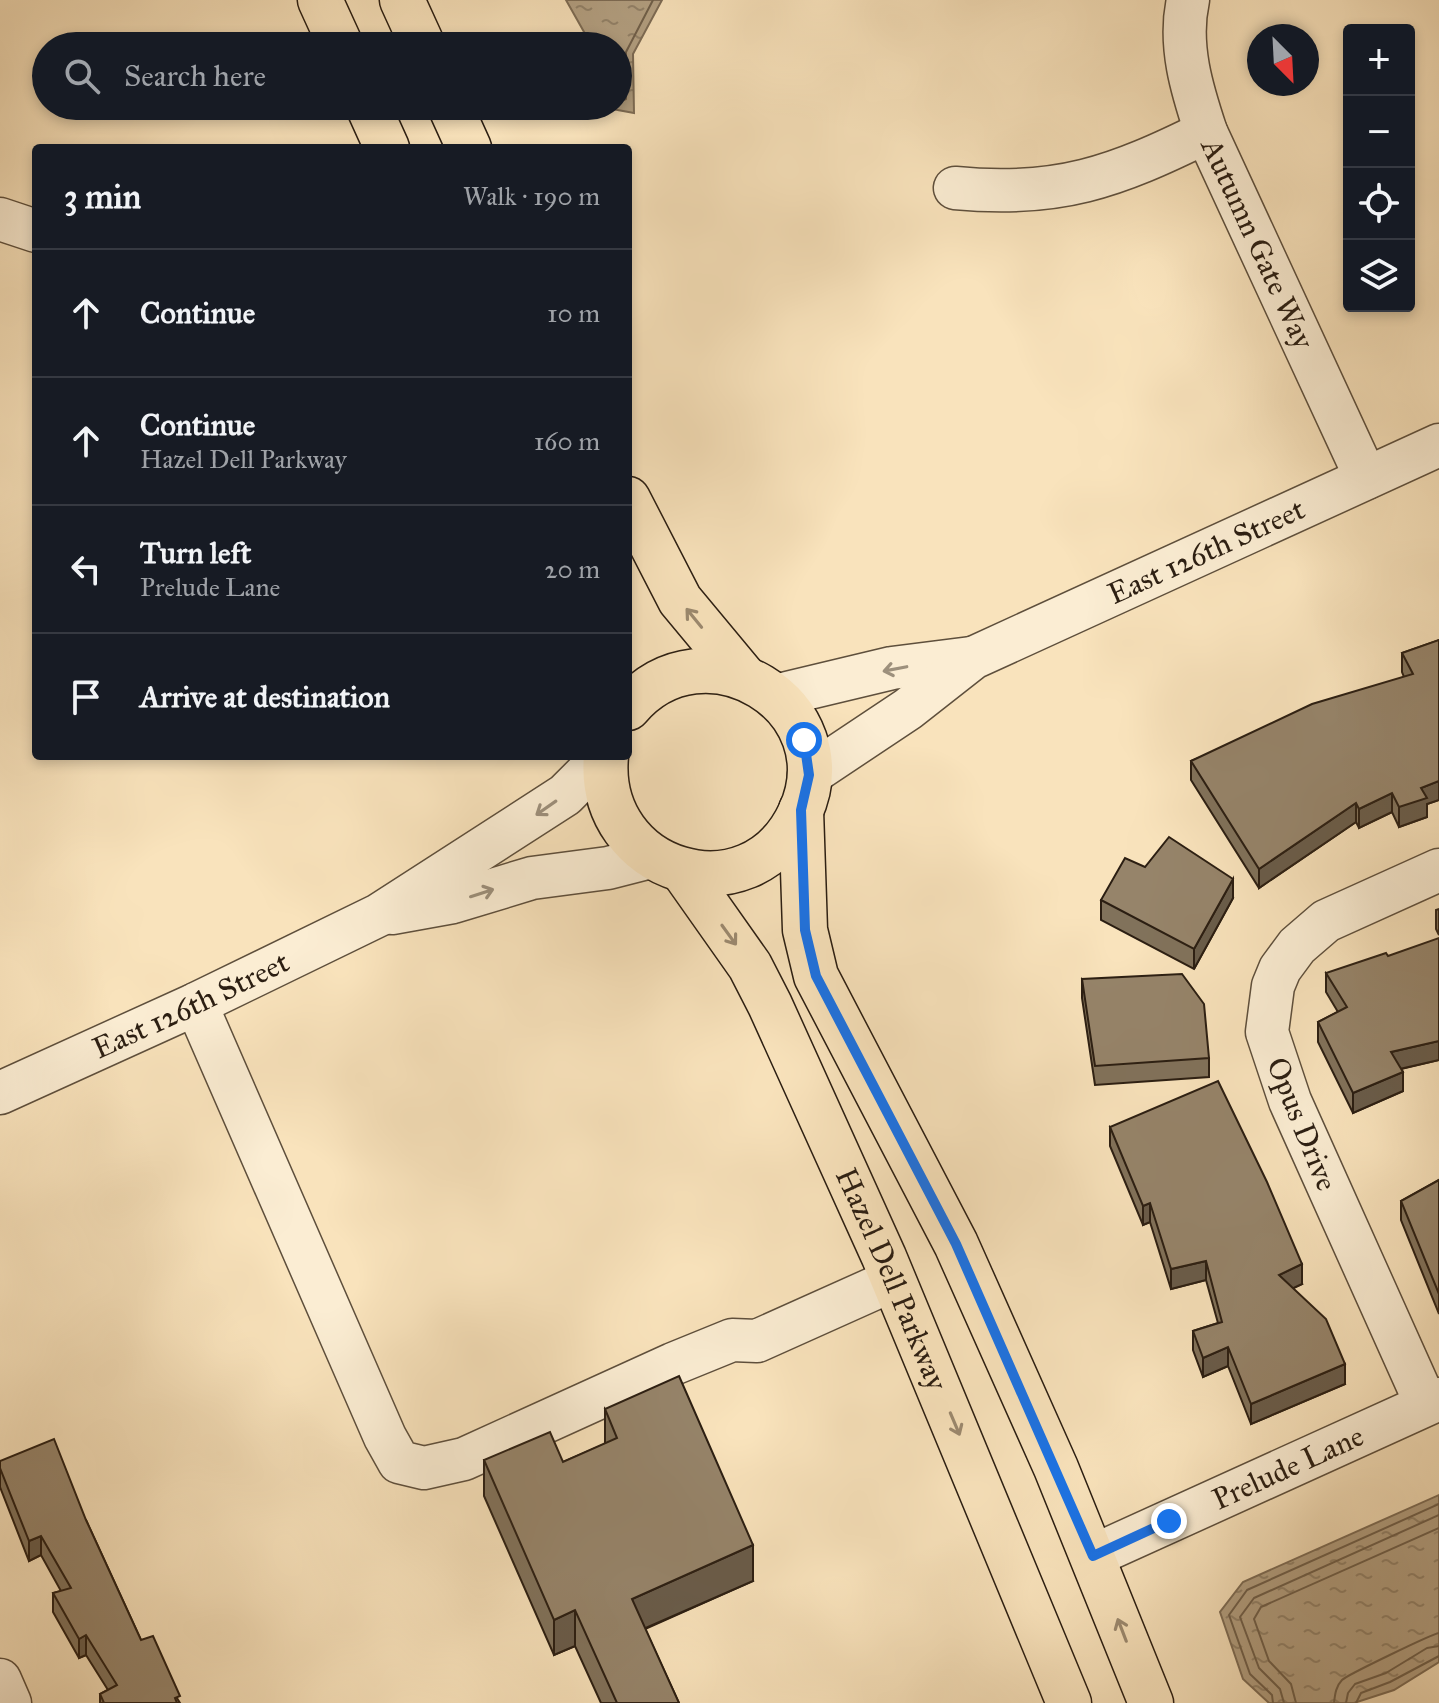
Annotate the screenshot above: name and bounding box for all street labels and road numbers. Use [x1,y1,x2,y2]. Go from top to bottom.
street label: Autumn Gate Way [1193,131,1322,356]
street label: East 126th Street [1102,491,1311,612]
street label: East 126th Street [87,943,295,1067]
street label: Opus Drive [1259,1052,1345,1196]
street label: Hazel Dell Parkway [828,1162,956,1397]
street label: Prelude Lane [1207,1418,1369,1517]

